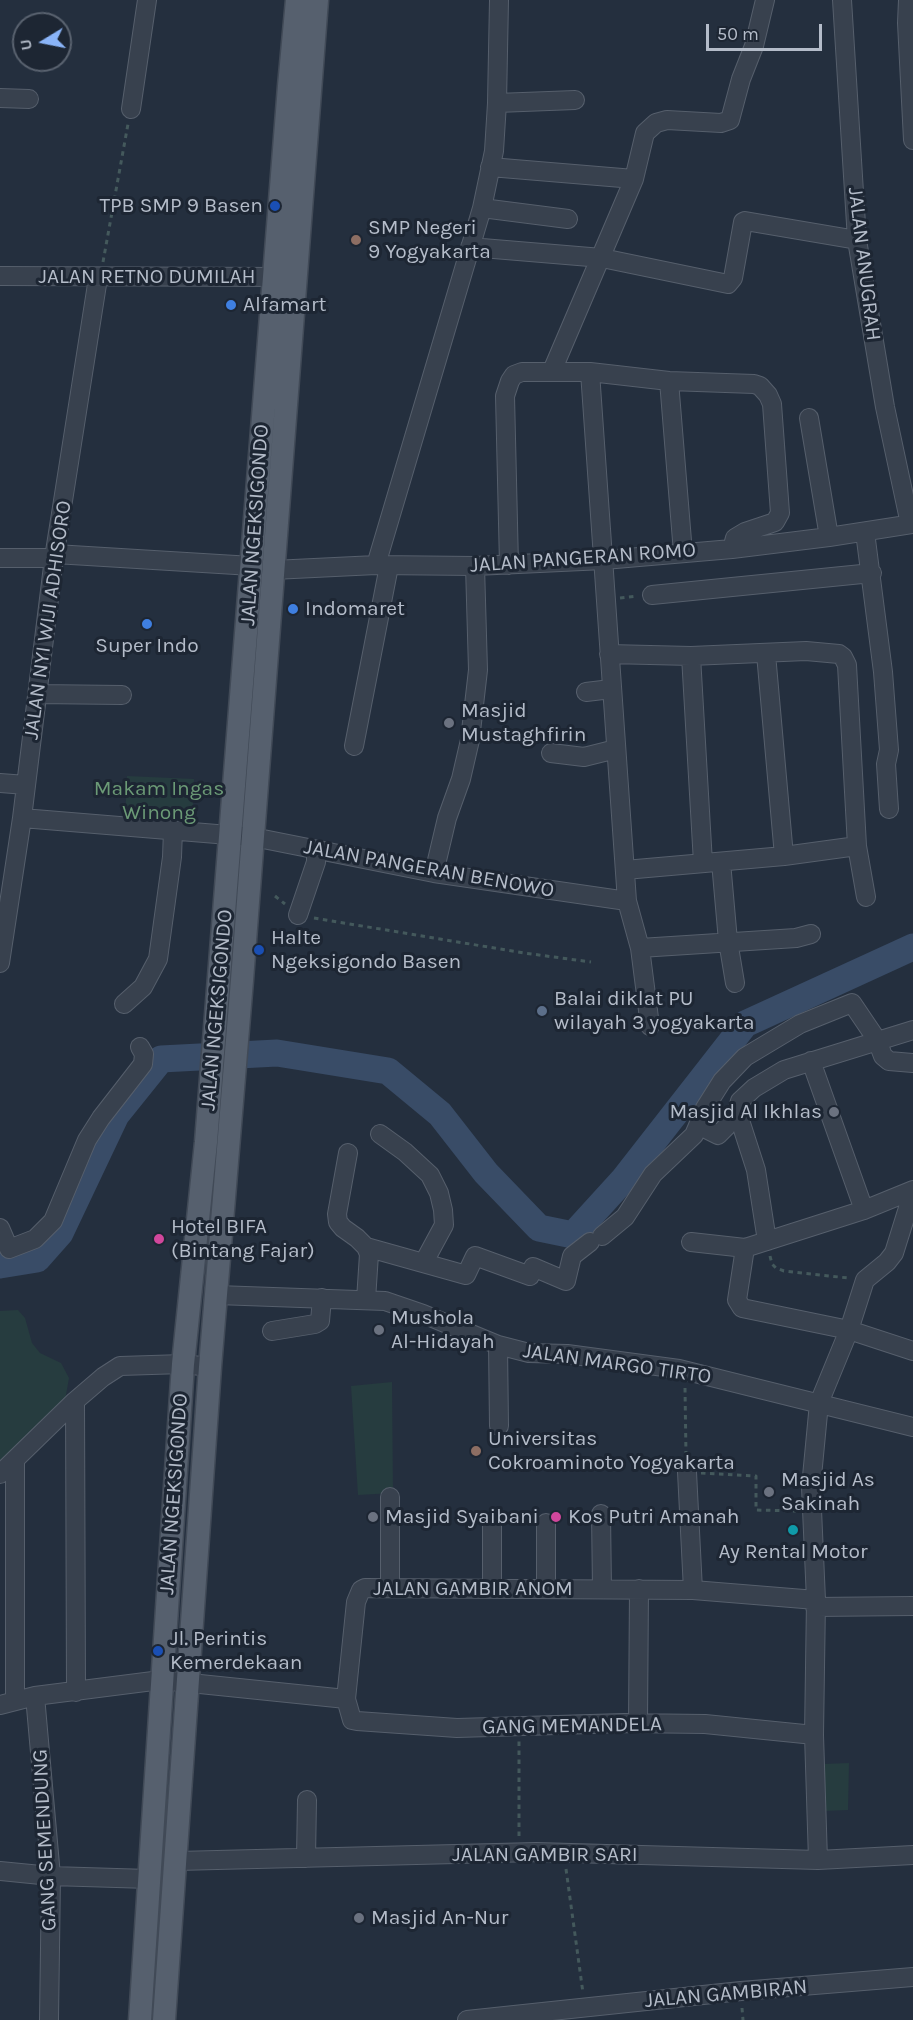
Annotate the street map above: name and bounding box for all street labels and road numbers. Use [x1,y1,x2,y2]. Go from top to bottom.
street label: JALAN ANUGRAH [842,186,886,342]
street label: JALAN RETNO DUMILAH [38,264,256,290]
street label: JALAN NGEKSIGONDO [235,424,275,626]
street label: JALAN NYI WIJI ADHISORO [19,499,77,741]
street label: JALAN PANGERAN ROMO [469,538,697,578]
street label: JALAN PANGERAN BENOWO [302,835,556,903]
street label: JALAN NGEKSIGONDO [196,908,238,1112]
street label: JALAN MARGO TIRTO [521,1338,713,1390]
street label: JALAN NGEKSIGONDO [154,1393,194,1595]
street label: JALAN GAMBIR ANOM [373,1576,573,1602]
street label: GANG MEMANDELA [482,1712,662,1740]
street label: GANG SEMENDUNG [28,1748,62,1932]
street label: JALAN GAMBIR SARI [452,1842,638,1868]
street label: JALAN GAMBIRAN [644,1974,808,2014]

